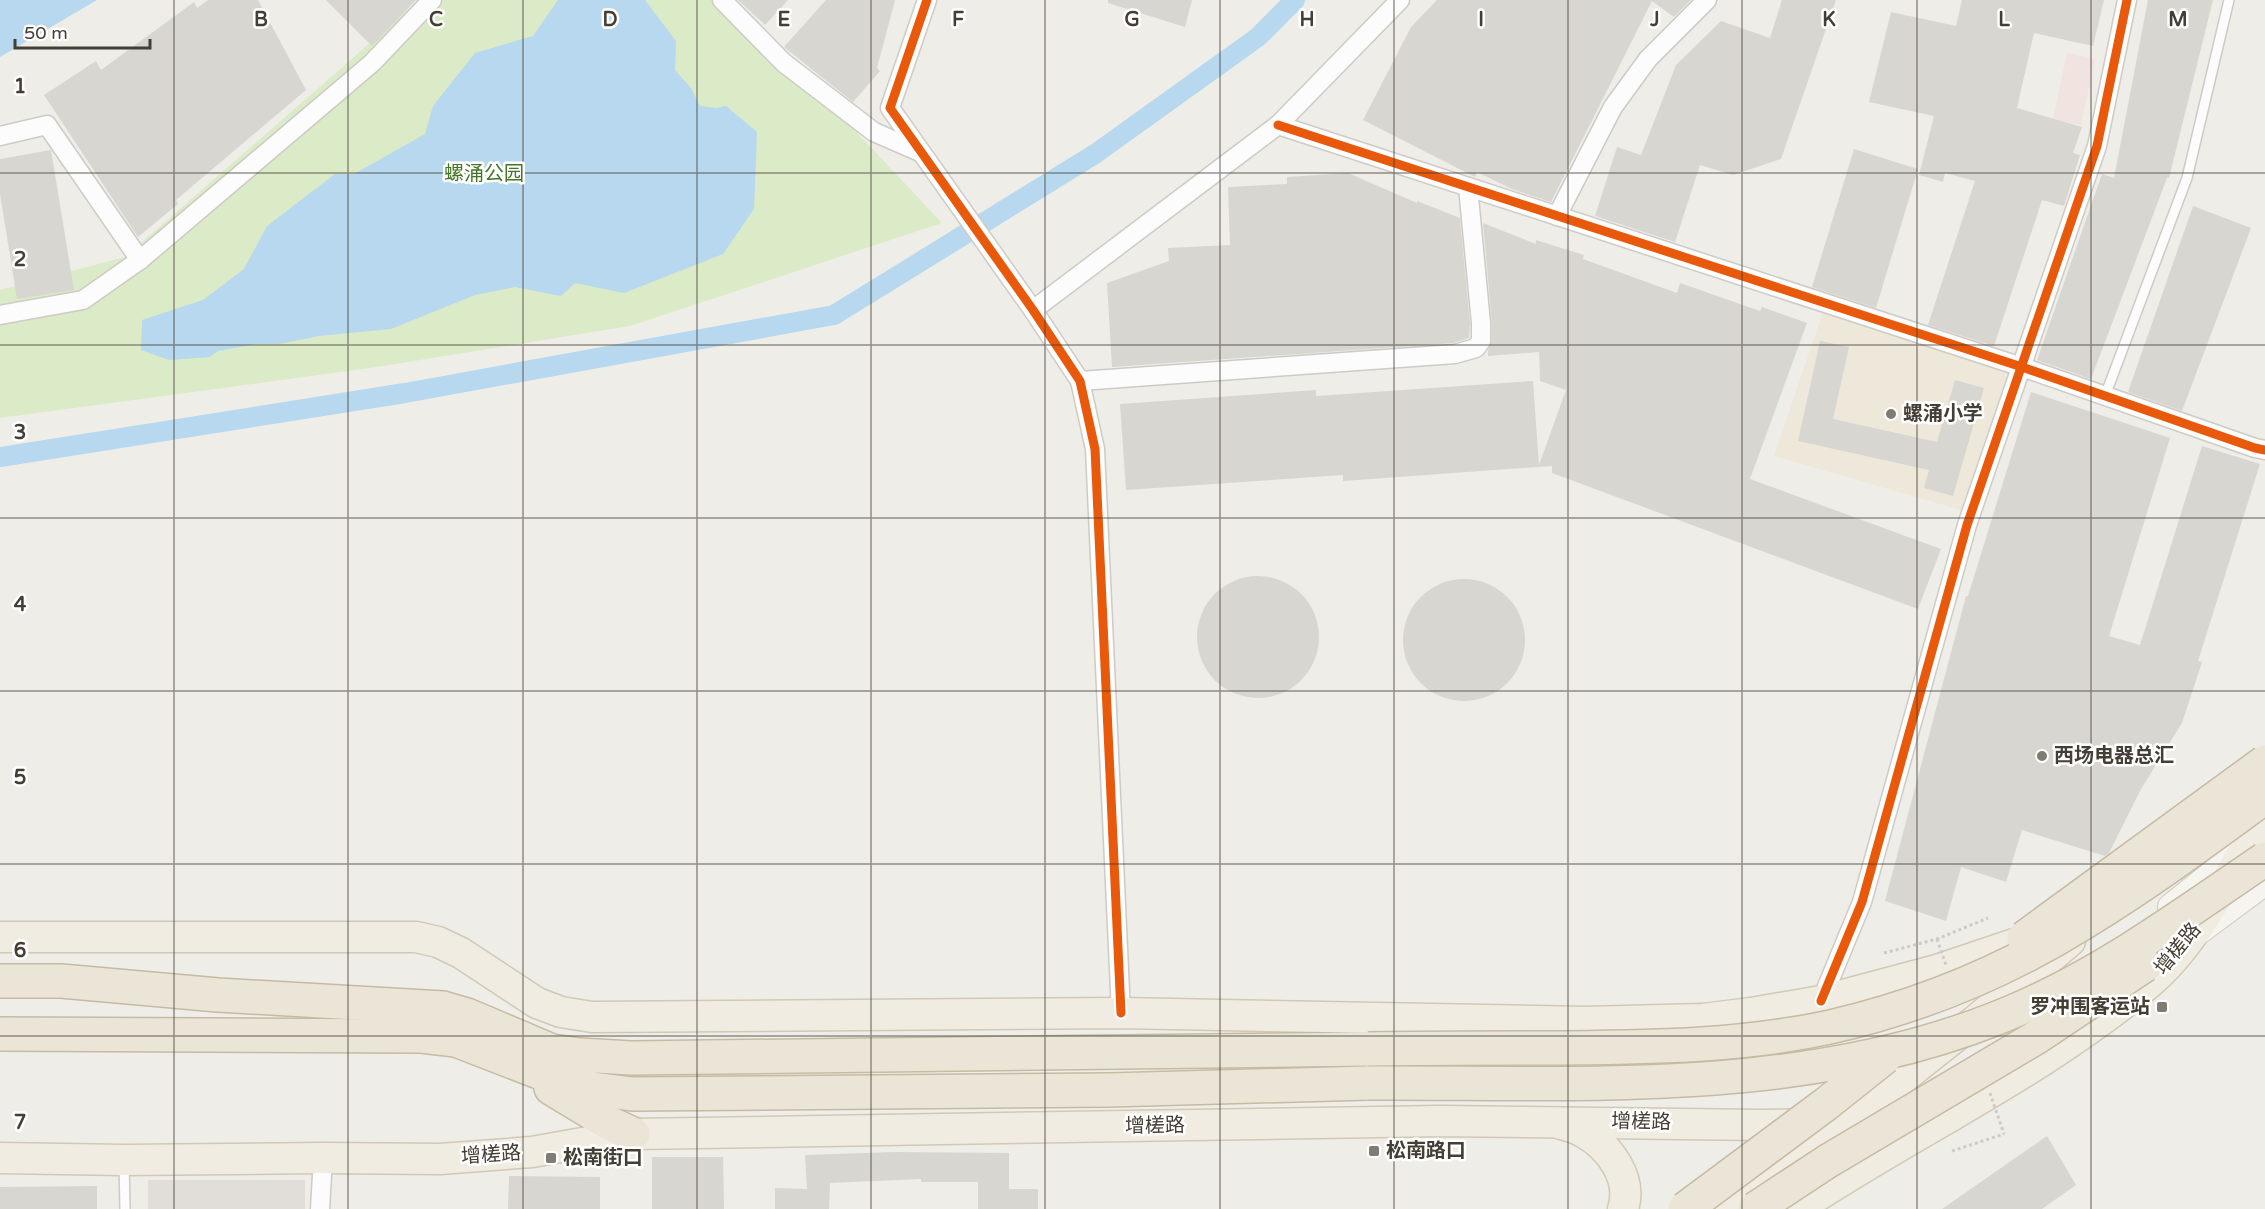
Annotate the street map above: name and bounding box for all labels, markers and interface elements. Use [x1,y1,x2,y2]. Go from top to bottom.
text: B [254,8,268,32]
text: C [429,8,443,32]
text: D [602,8,618,32]
text: E [778,8,791,32]
text: F [952,8,964,32]
text: G [1124,8,1140,32]
text: H [1299,8,1315,32]
text: I [1478,8,1484,32]
text: J [1649,8,1660,32]
text: K [1822,8,1836,32]
text: L [1998,8,2010,32]
text: M [2168,8,2188,32]
scale bar [15,12,150,50]
text: 50 m [24,22,68,44]
text: 1 [14,75,26,99]
park label: 螺涌公园 [444,162,524,186]
text: 2 [14,248,26,272]
place label: 螺涌小学 [1903,402,1983,426]
marker: 螺涌小学 [1884,407,1898,421]
text: 3 [14,421,26,445]
text: 4 [14,593,27,617]
place label: 西场电器总汇 [2054,744,2174,768]
marker: 西场电器总汇 [2035,749,2049,763]
text: 5 [14,766,26,790]
street label: 增槎路 [2150,918,2206,980]
text: 6 [14,939,26,963]
place label: 罗冲围客运站 [2030,995,2150,1019]
marker: 罗冲围客运站 [2155,1000,2169,1014]
street label: 增槎路 [1611,1109,1671,1135]
text: 7 [14,1111,26,1135]
street label: 增槎路 [1125,1113,1185,1139]
place label: 松南路口 [1386,1139,1466,1163]
street label: 增槎路 [460,1141,522,1169]
marker: 松南路口 [1367,1144,1381,1158]
place label: 松南街口 [563,1146,643,1170]
marker: 松南街口 [544,1151,558,1165]

